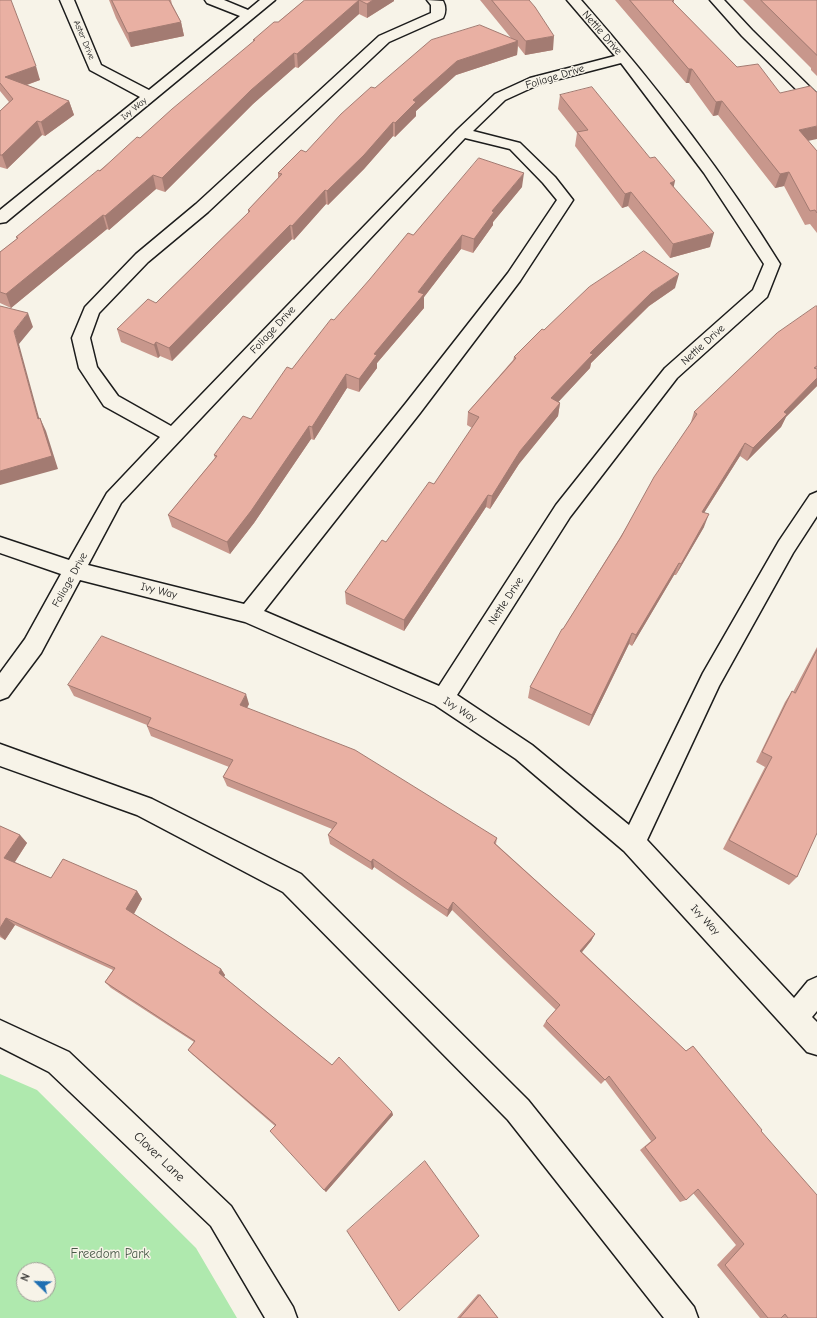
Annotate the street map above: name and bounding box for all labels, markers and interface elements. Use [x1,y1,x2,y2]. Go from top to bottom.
street label: Nettle Drive [579,8,625,58]
street label: Aster Drive [71,19,97,61]
street label: Foliage Drive [524,62,586,92]
street label: Ivy Way [119,95,149,123]
street label: Foliage Drive [247,303,299,357]
street label: Nettle Drive [678,322,728,368]
street label: Foliage Drive [49,550,91,610]
street label: Nettle Drive [486,575,526,627]
street label: Ivy Way [140,580,178,602]
street label: Ivy Way [441,694,479,726]
street label: Ivy Way [688,902,722,938]
street label: Clover Lane [130,1129,188,1185]
park label: Freedom Park [70,1246,150,1262]
north arrow [16,1262,56,1302]
text: N [18,1272,33,1283]

